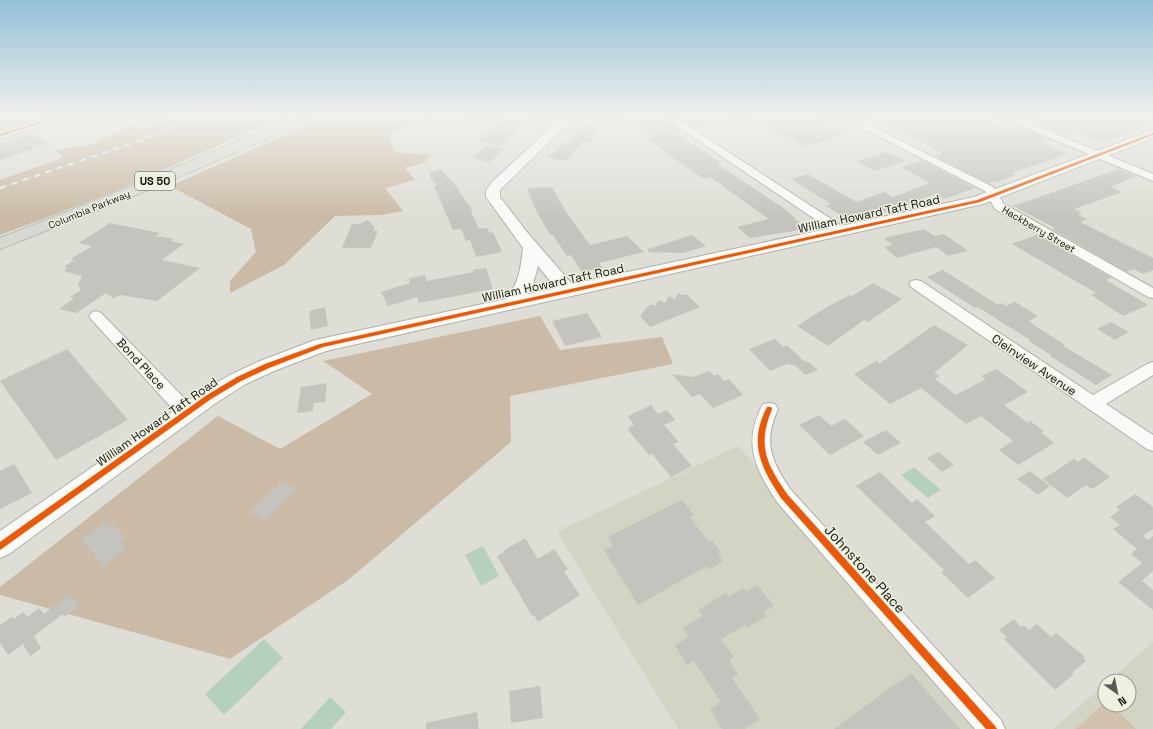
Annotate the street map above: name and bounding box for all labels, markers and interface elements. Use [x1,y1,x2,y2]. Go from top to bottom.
road number: US 50 [135,172,175,190]
street label: Columbia Parkway [46,187,132,232]
street label: William Howard Taft Road [797,191,941,237]
street label: Hackberry Street [1000,203,1078,256]
street label: William Howard Taft Road [481,260,625,306]
street label: Cleinview Avenue [988,331,1080,399]
street label: Bond Place [113,335,169,393]
street label: William Howard Taft Road [93,374,221,470]
street label: Johnstone Place [821,521,909,617]
north arrow [1097,673,1137,713]
text: N [1116,694,1129,709]

